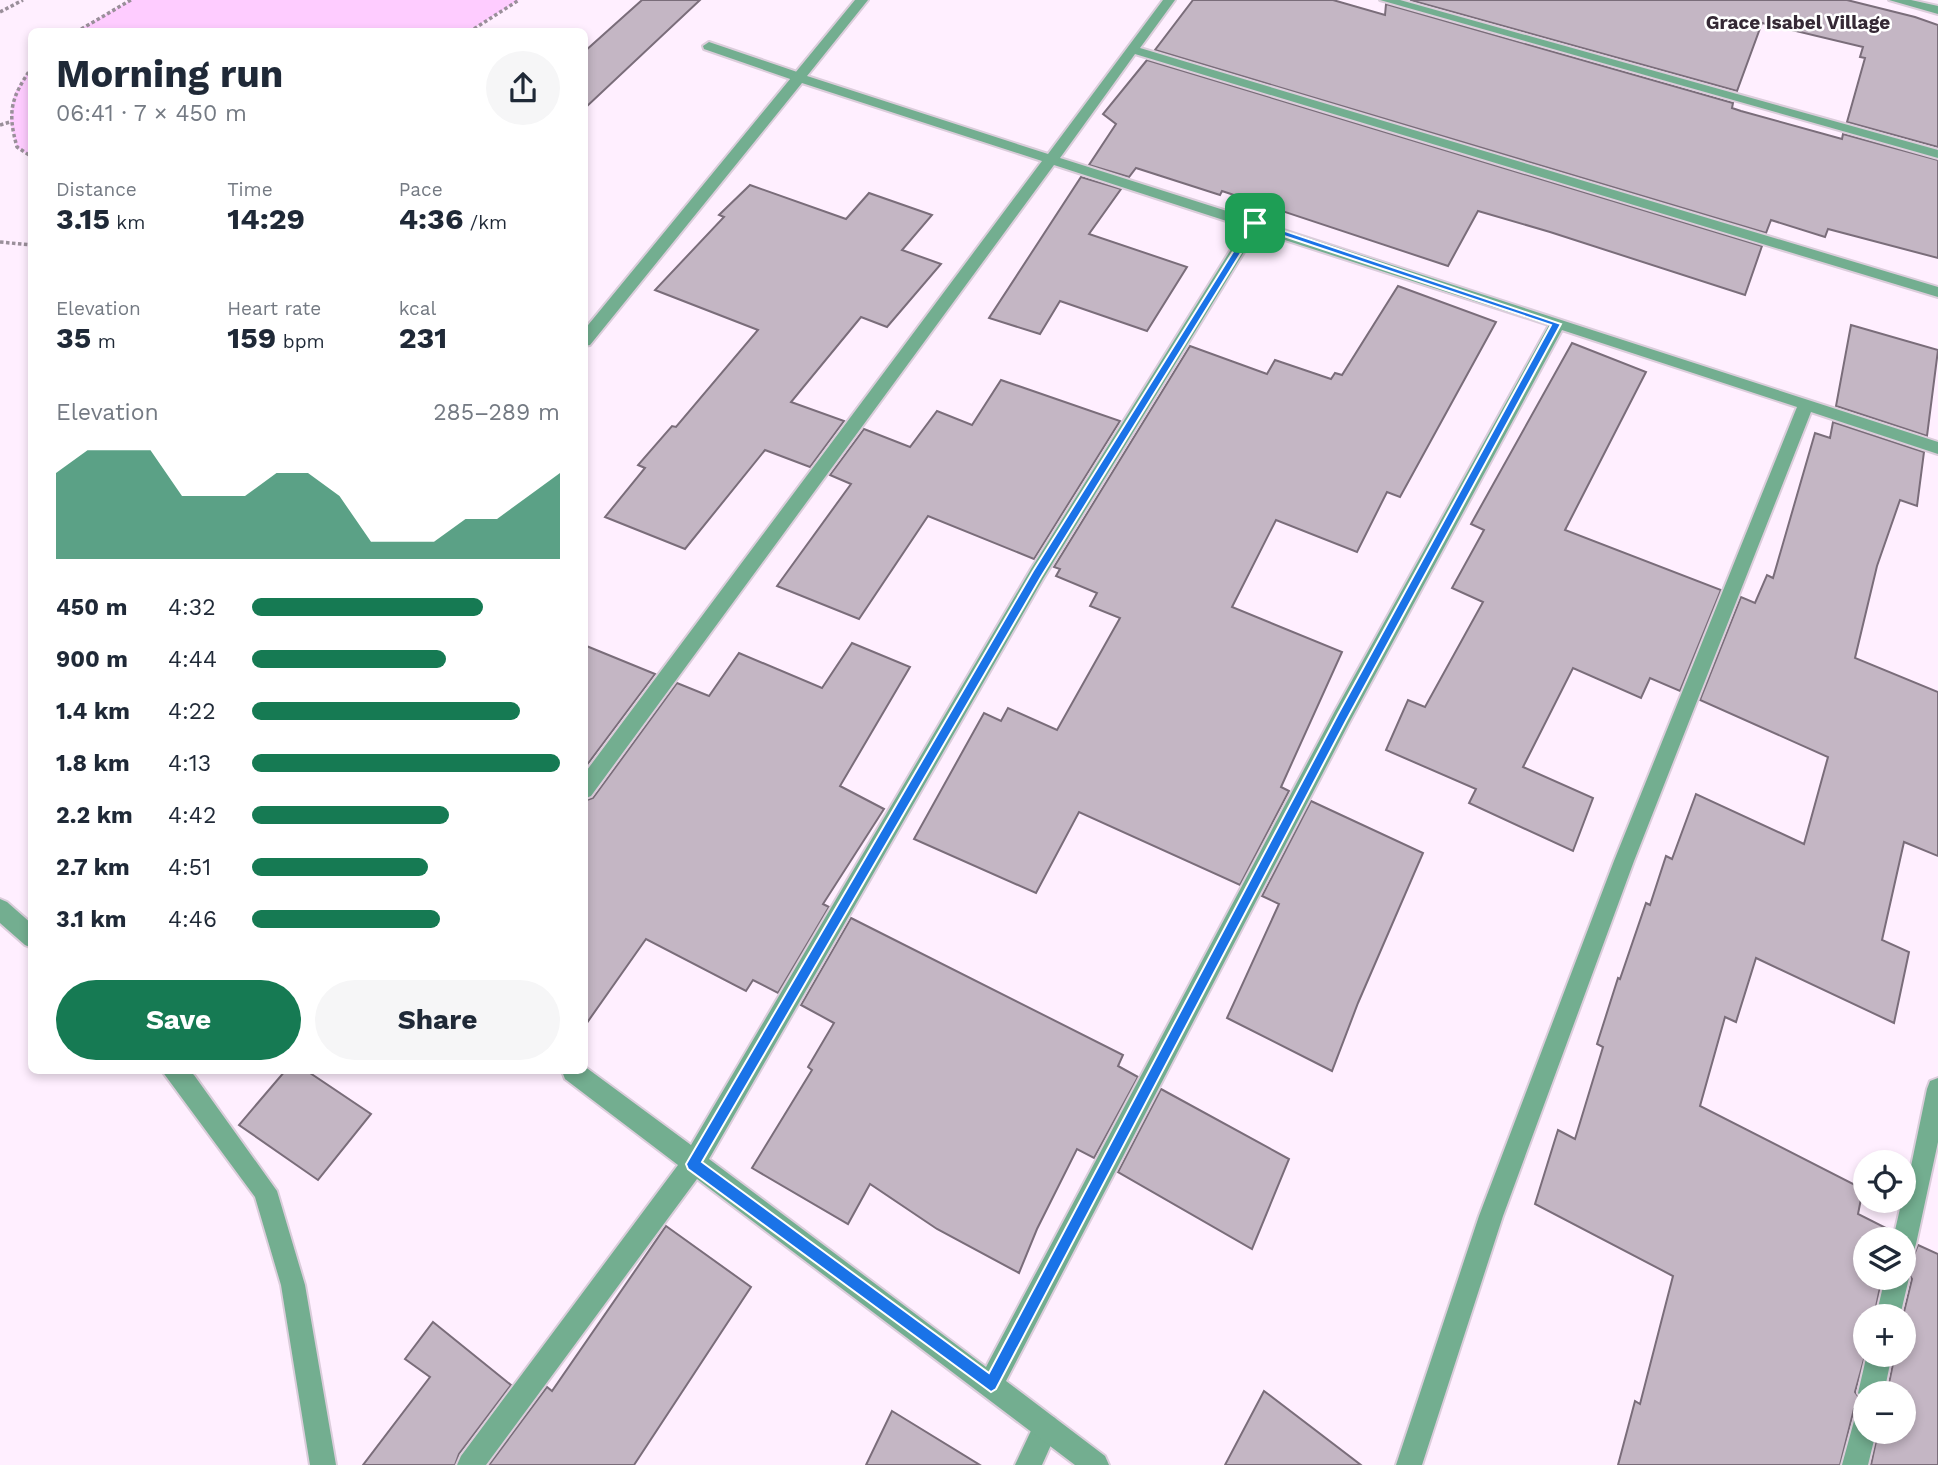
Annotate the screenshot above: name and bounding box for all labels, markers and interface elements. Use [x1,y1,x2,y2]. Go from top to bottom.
district label: Grace Isabel Village [1706,11,1890,34]
button: share [486,51,560,125]
text: Morning run [56,52,283,96]
text: 06:41 · 7 × 450 m [56,100,247,127]
text: Distance [56,178,137,201]
text: Time [227,178,273,201]
text: Pace [399,178,443,201]
pin [1225,193,1285,253]
text: 3.15 [56,201,110,236]
text: 14:29 [227,201,305,236]
text: 4:36 [399,201,463,236]
icon: arrive [1236,204,1274,242]
text: km [110,211,145,234]
text: /km [463,211,507,234]
text: Elevation [56,297,141,320]
text: Heart rate [227,297,321,320]
text: kcal [399,297,436,320]
text: 35 [56,320,91,355]
text: 159 [227,320,276,355]
text: 231 [399,320,447,355]
text: m [91,330,116,353]
text: bpm [276,330,325,353]
text: Elevation [56,399,159,426]
text: 285–289 m [433,399,560,426]
text: 450 m [56,594,127,621]
text: 4:32 [168,594,216,621]
text: 900 m [56,646,128,673]
text: 4:44 [168,646,217,673]
text: 1.4 km [56,698,130,725]
text: 4:22 [168,698,216,725]
text: 1.8 km [56,750,130,777]
text: 4:13 [168,750,211,777]
text: 2.2 km [56,802,133,829]
text: 4:42 [168,802,216,829]
text: 2.7 km [56,854,130,881]
text: 4:51 [168,854,211,881]
text: 3.1 km [56,906,126,933]
text: 4:46 [168,906,217,933]
button: Save [56,980,301,1060]
button: Share [315,980,560,1060]
map controls [1853,1150,1916,1444]
button: locate [1853,1150,1916,1213]
button: layers [1853,1227,1916,1290]
button: + [1853,1304,1916,1367]
button: − [1853,1381,1916,1444]

